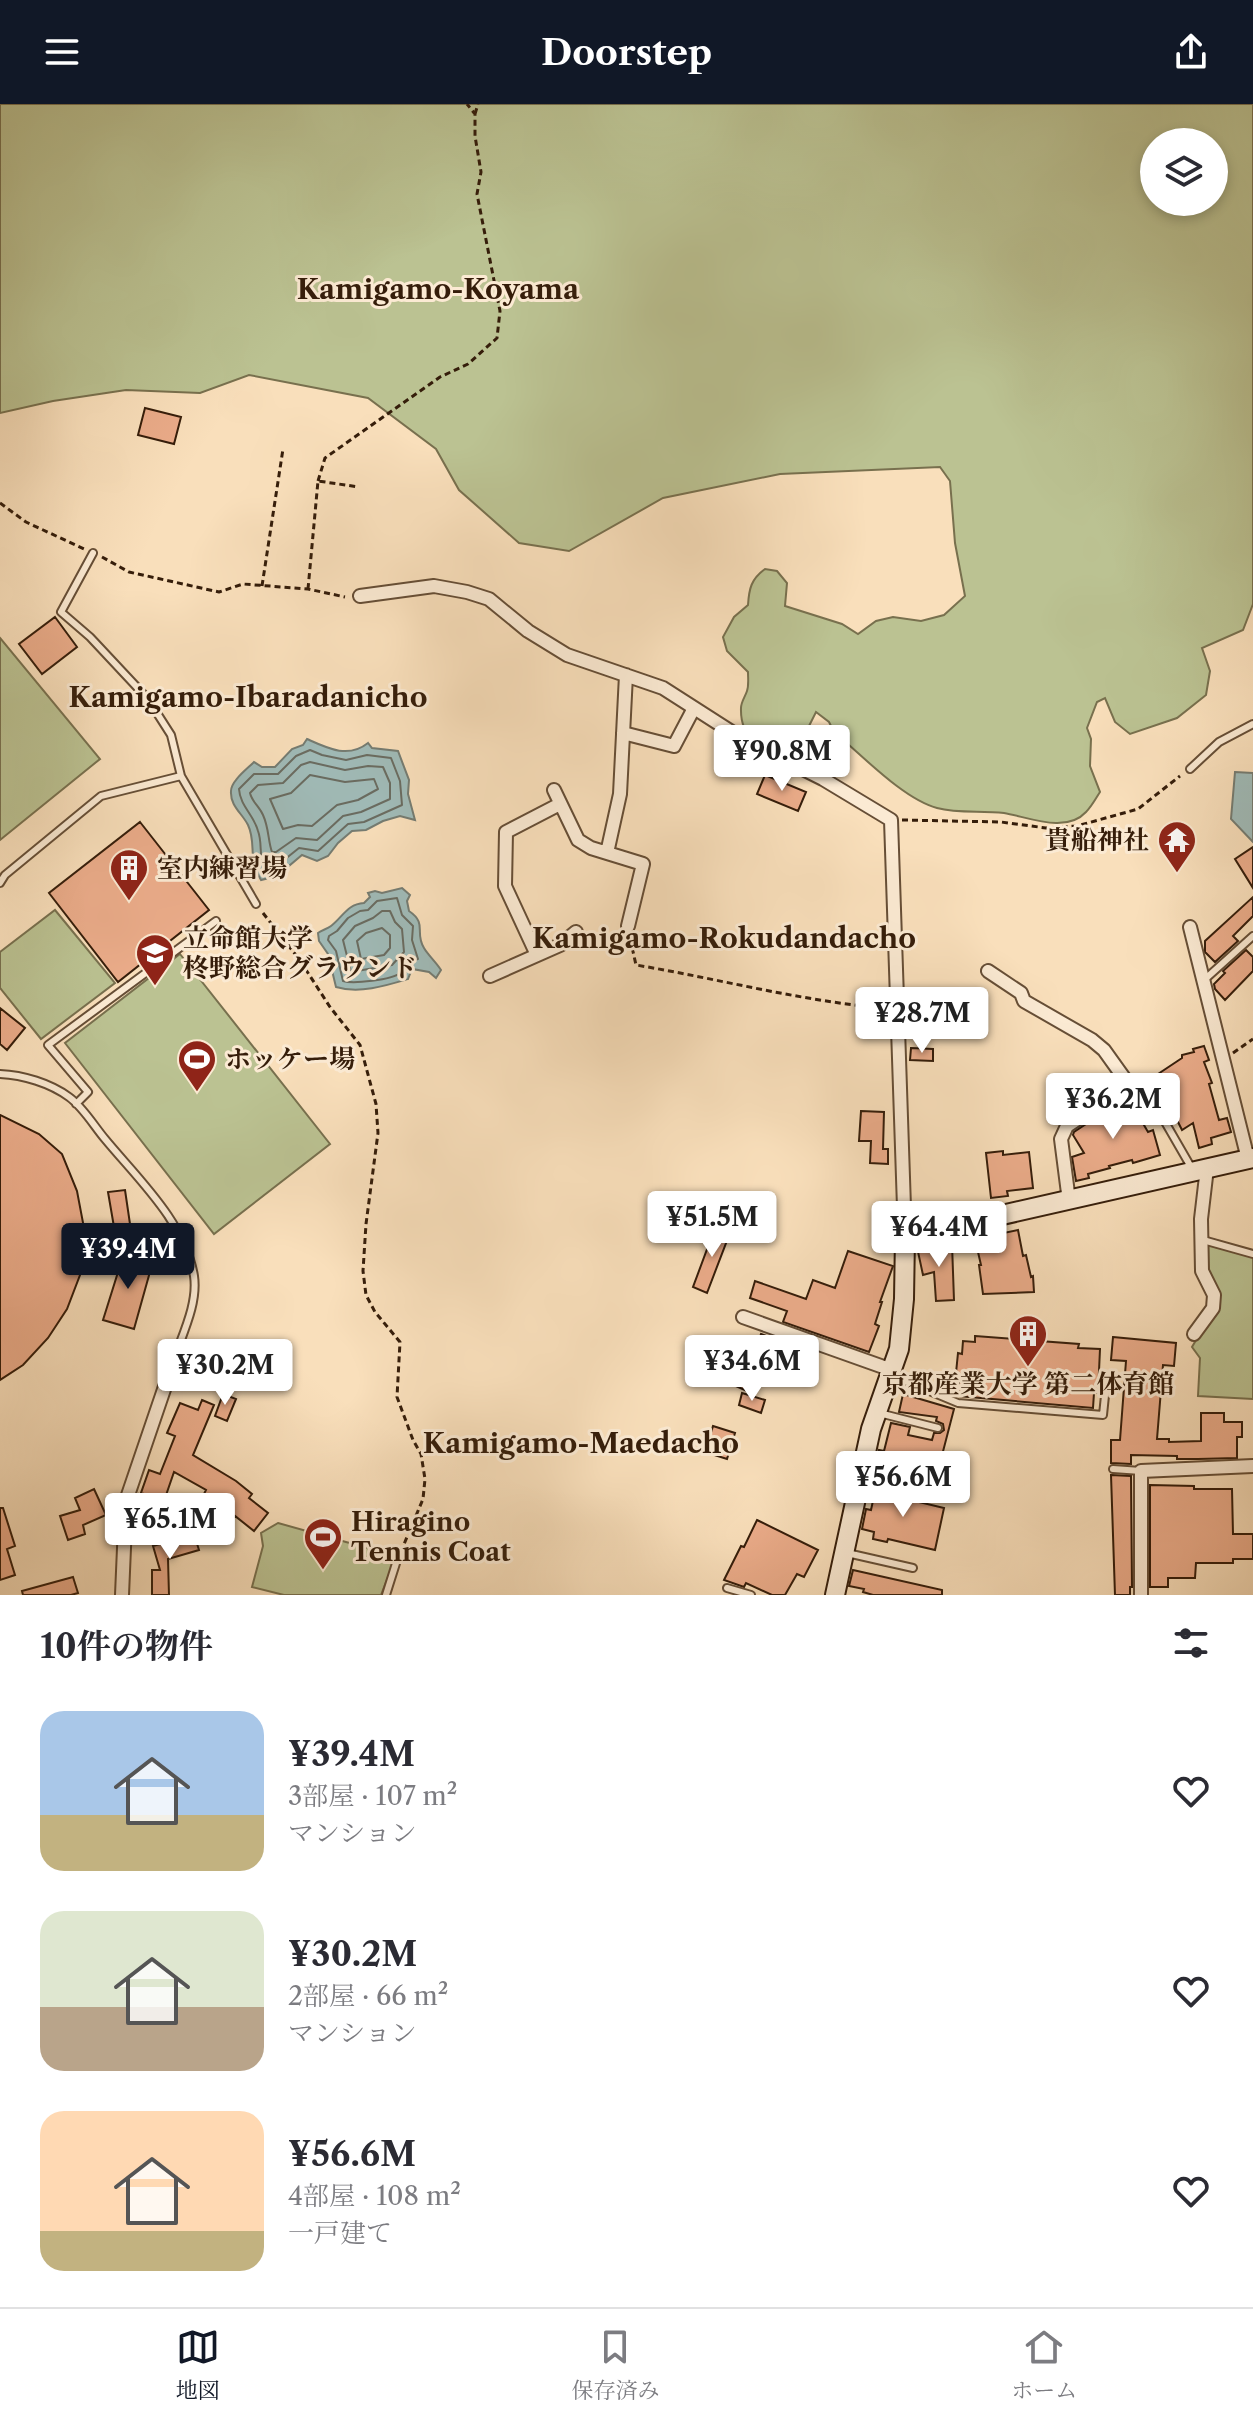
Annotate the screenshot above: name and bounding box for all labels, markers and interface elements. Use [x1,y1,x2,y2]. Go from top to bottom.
icon: menu [40,30,84,74]
text: Doorstep [541,30,712,74]
icon: share [1169,30,1213,74]
map controls [1140,128,1228,216]
button: layers [1140,128,1228,216]
district label: Kamigamo-Koyama [297,272,580,306]
district label: Kamigamo-Ibaradanicho [69,680,427,714]
pin: ¥90.8M [717,725,847,793]
text: ¥90.8M [732,735,832,767]
temple icon: 貴船神社 [1156,819,1198,874]
place label: 貴船神社 [1045,824,1149,856]
building icon: 室内練習場 [108,847,150,902]
place label: 室内練習場 [157,852,287,884]
district label: Kamigamo-Rokudandacho [532,921,916,955]
place label: 立命館大学 柊野総合グラウンド [183,922,417,984]
school or university icon: 立命館大学 柊野総合グラウンド [134,932,176,987]
pin: ¥28.7M [857,987,987,1055]
text: ¥28.7M [873,997,971,1029]
sports icon: ホッケー場 [176,1038,218,1093]
place label: ホッケー場 [225,1043,355,1075]
pin: ¥36.2M [1048,1073,1178,1141]
text: ¥36.2M [1064,1083,1162,1115]
pin: ¥51.5M [647,1191,777,1259]
text: ¥51.5M [665,1201,759,1233]
pin: ¥64.4M [874,1201,1004,1269]
text: ¥64.4M [890,1211,988,1243]
pin: ¥39.4M [63,1223,193,1291]
text: ¥39.4M [79,1233,177,1265]
building icon: 京都産業大学 第二体育館 [1007,1313,1049,1368]
pin: ¥34.6M [687,1335,817,1403]
pin: ¥30.2M [160,1339,290,1407]
text: ¥34.6M [703,1345,801,1377]
text: ¥30.2M [176,1349,274,1381]
place label: 京都産業大学 第二体育館 [882,1368,1174,1400]
district label: Kamigamo-Maedacho [423,1426,739,1460]
pin: ¥56.6M [838,1451,968,1519]
text: ¥56.6M [854,1461,952,1493]
pin: ¥65.1M [105,1493,235,1561]
text: ¥65.1M [123,1503,217,1535]
place label: Hiragino Tennis Coat [351,1506,511,1568]
sports icon: Hiragino Tennis Coat [302,1516,344,1571]
icon: filters [1169,1621,1213,1665]
text: 10件の物件 [40,1625,213,1667]
text: ¥39.4M [288,1733,415,1775]
icon: home [104,1743,200,1839]
icon: heart [1169,1769,1213,1813]
text: 3部屋 · 107 m² [288,1780,457,1812]
text: マンション [288,1817,417,1849]
text: ¥30.2M [288,1933,417,1975]
icon: home [104,1943,200,2039]
icon: heart [1169,1969,1213,2013]
text: 2部屋 · 66 m² [288,1980,448,2012]
text: マンション [288,2017,417,2049]
text: ¥56.6M [288,2133,416,2175]
icon: home [104,2143,200,2239]
icon: heart [1169,2169,1213,2213]
text: 4部屋 · 108 m² [288,2180,461,2212]
text: 一戸建て [288,2217,392,2249]
tab: 地図 [176,2325,220,2404]
tab: 保存済み [571,2325,659,2404]
tab: ホーム [1011,2325,1077,2404]

